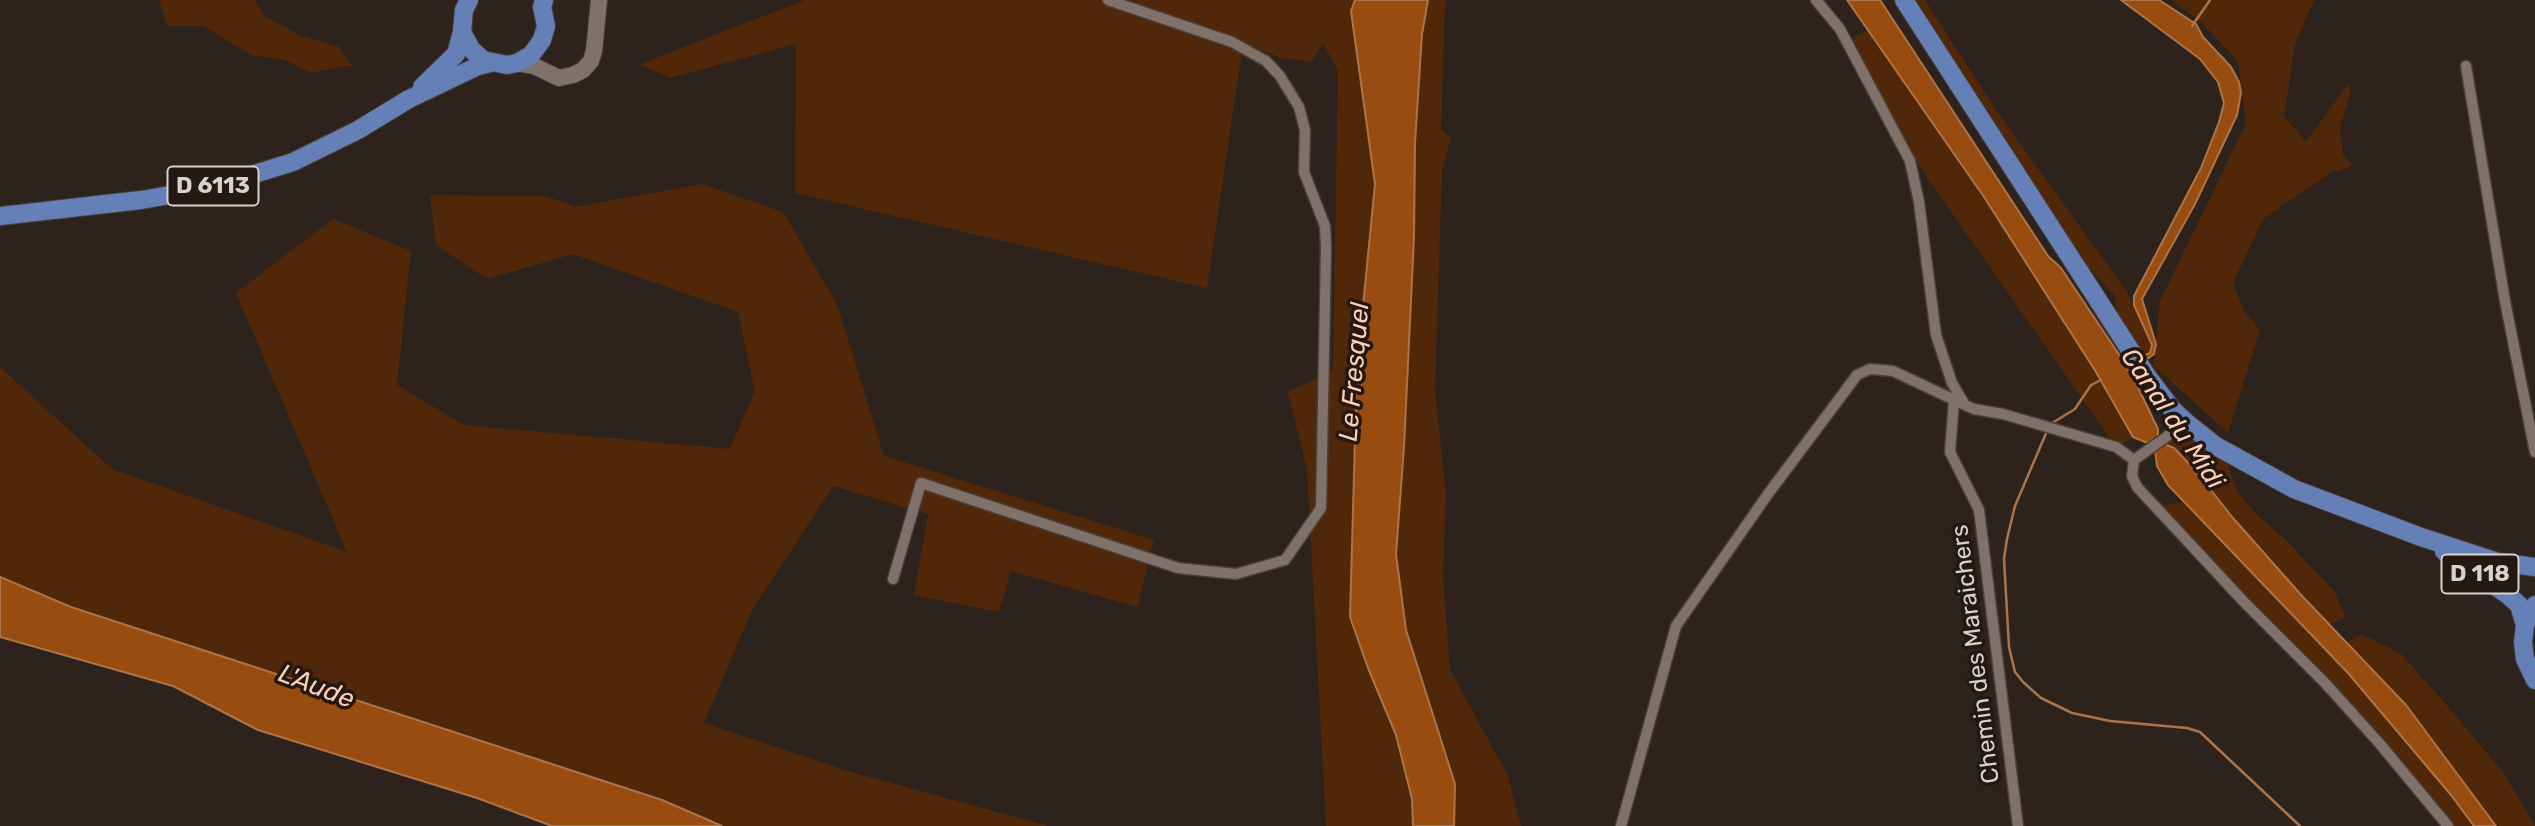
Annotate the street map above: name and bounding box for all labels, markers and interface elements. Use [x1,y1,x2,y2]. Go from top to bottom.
road number: D 6113 [168,167,258,206]
water label: Le Fresquel [1333,301,1377,443]
water label: Canal du Midi [2114,343,2230,495]
street label: Chemin des Maraichers [1946,523,2006,785]
road number: D 118 [2442,554,2518,594]
water label: L'Aude [274,658,358,716]

